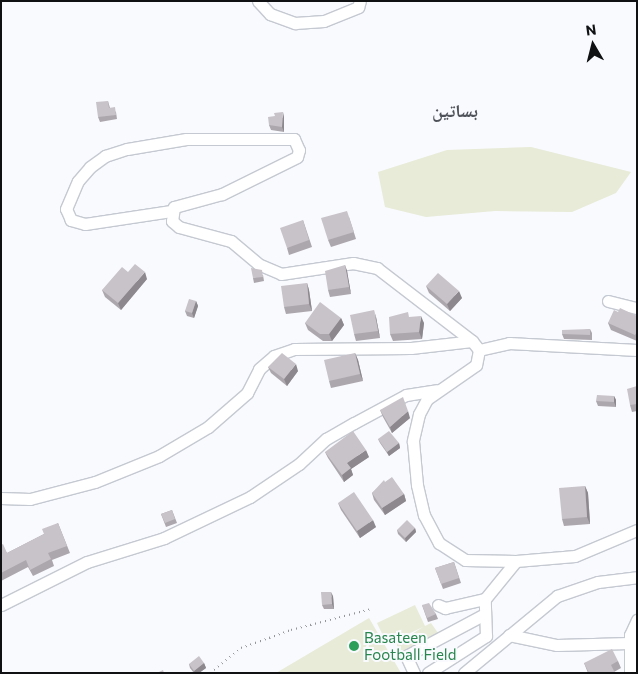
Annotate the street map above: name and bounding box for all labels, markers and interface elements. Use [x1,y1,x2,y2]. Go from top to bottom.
north arrow [568,20,618,70]
text: N [584,21,597,39]
district label: بساتين [432,99,478,121]
place label: Basateen Football Field [364,628,456,663]
marker: Basateen Football Field [348,640,360,652]

